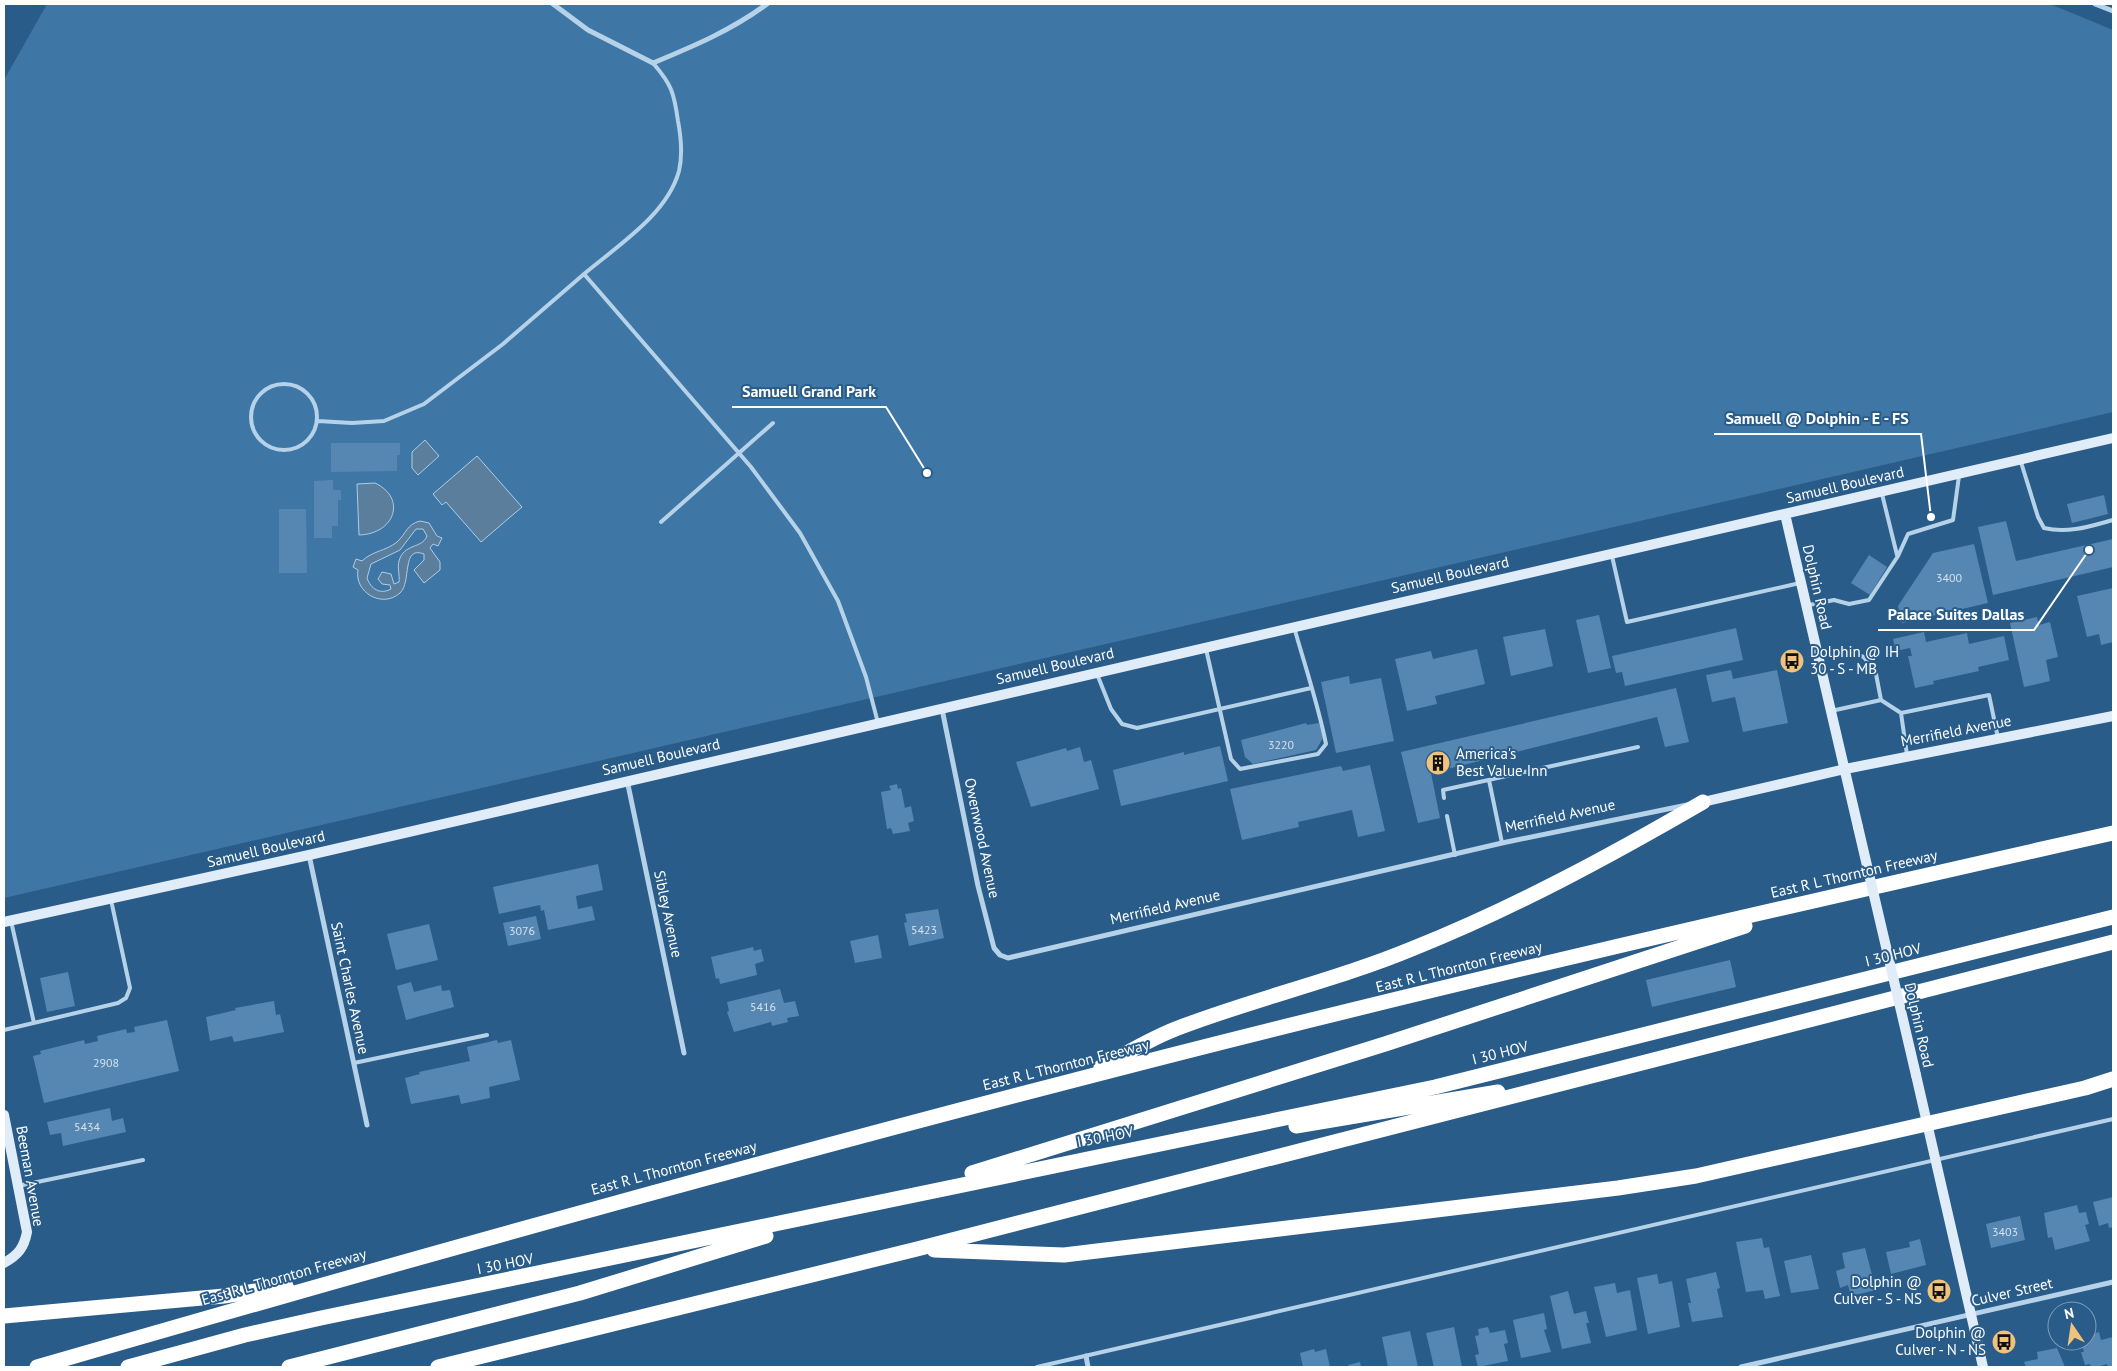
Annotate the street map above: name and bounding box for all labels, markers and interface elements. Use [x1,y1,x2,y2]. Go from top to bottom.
callout: Samuell Grand Park [732,376,886,407]
text: Samuell Grand Park [742,381,876,401]
callout: Samuell @ Dolphin - E - FS [1714,403,1921,434]
text: Samuell @ Dolphin - E - FS [1725,408,1909,428]
street label: Samuell Boulevard [1784,462,1906,507]
street label: Dolphin Road [1798,543,1836,631]
street label: Samuell Boulevard [1389,552,1511,597]
house number: 3400 [1936,570,1963,585]
callout: Palace Suites Dallas [1878,599,2034,630]
text: Palace Suites Dallas [1888,604,2024,624]
place label: Dolphin @ IH 30 - S - MB [1810,642,1899,678]
street label: Samuell Boulevard [994,643,1116,688]
bus stop icon: Dolphin @ IH 30 - S - MB [1779,648,1805,674]
street label: Merrifield Avenue [1899,710,2013,751]
street label: Samuell Boulevard [600,734,722,779]
house number: 3220 [1268,737,1295,752]
place label: America's Best Value Inn [1456,744,1547,780]
building icon: America's Best Value Inn [1425,750,1451,776]
street label: Owenwood Avenue [960,776,1004,900]
street label: Merrifield Avenue [1503,795,1617,836]
street label: Samuell Boulevard [205,826,327,871]
street label: East R L Thornton Freeway [1769,845,1939,902]
street label: Sibley Avenue [650,869,687,959]
street label: Merrifield Avenue [1108,885,1222,928]
street label: Saint Charles Avenue [327,920,374,1056]
house number: 5423 [911,922,937,937]
house number: 3076 [509,923,535,938]
street label: East R L Thornton Freeway [1374,937,1544,996]
street label: I 30 HOV [1863,938,1923,971]
street label: Dolphin Road [1900,981,1938,1069]
house number: 5416 [750,999,776,1014]
street label: East R L Thornton Freeway [981,1035,1151,1094]
street label: I 30 HOV [1470,1036,1530,1069]
house number: 2908 [93,1055,119,1070]
house number: 5434 [74,1119,101,1134]
street label: I 30 HOV [1075,1122,1135,1151]
street label: Beeman Avenue [12,1124,49,1228]
street label: East R L Thornton Freeway [589,1136,759,1199]
house number: 3403 [1992,1224,2018,1239]
street label: East R L Thornton Freeway [199,1244,369,1309]
street label: I 30 HOV [475,1249,535,1278]
place label: Dolphin @ Culver - S - NS [1833,1272,1922,1308]
street label: Culver Street [1969,1273,2054,1310]
bus stop icon: Dolphin @ Culver - S - NS [1926,1278,1952,1304]
north arrow [2047,1301,2097,1351]
text: N [2063,1304,2076,1323]
place label: Dolphin @ Culver - N - NS [1895,1323,1986,1359]
bus stop icon: Dolphin @ Culver - N - NS [1991,1329,2017,1355]

